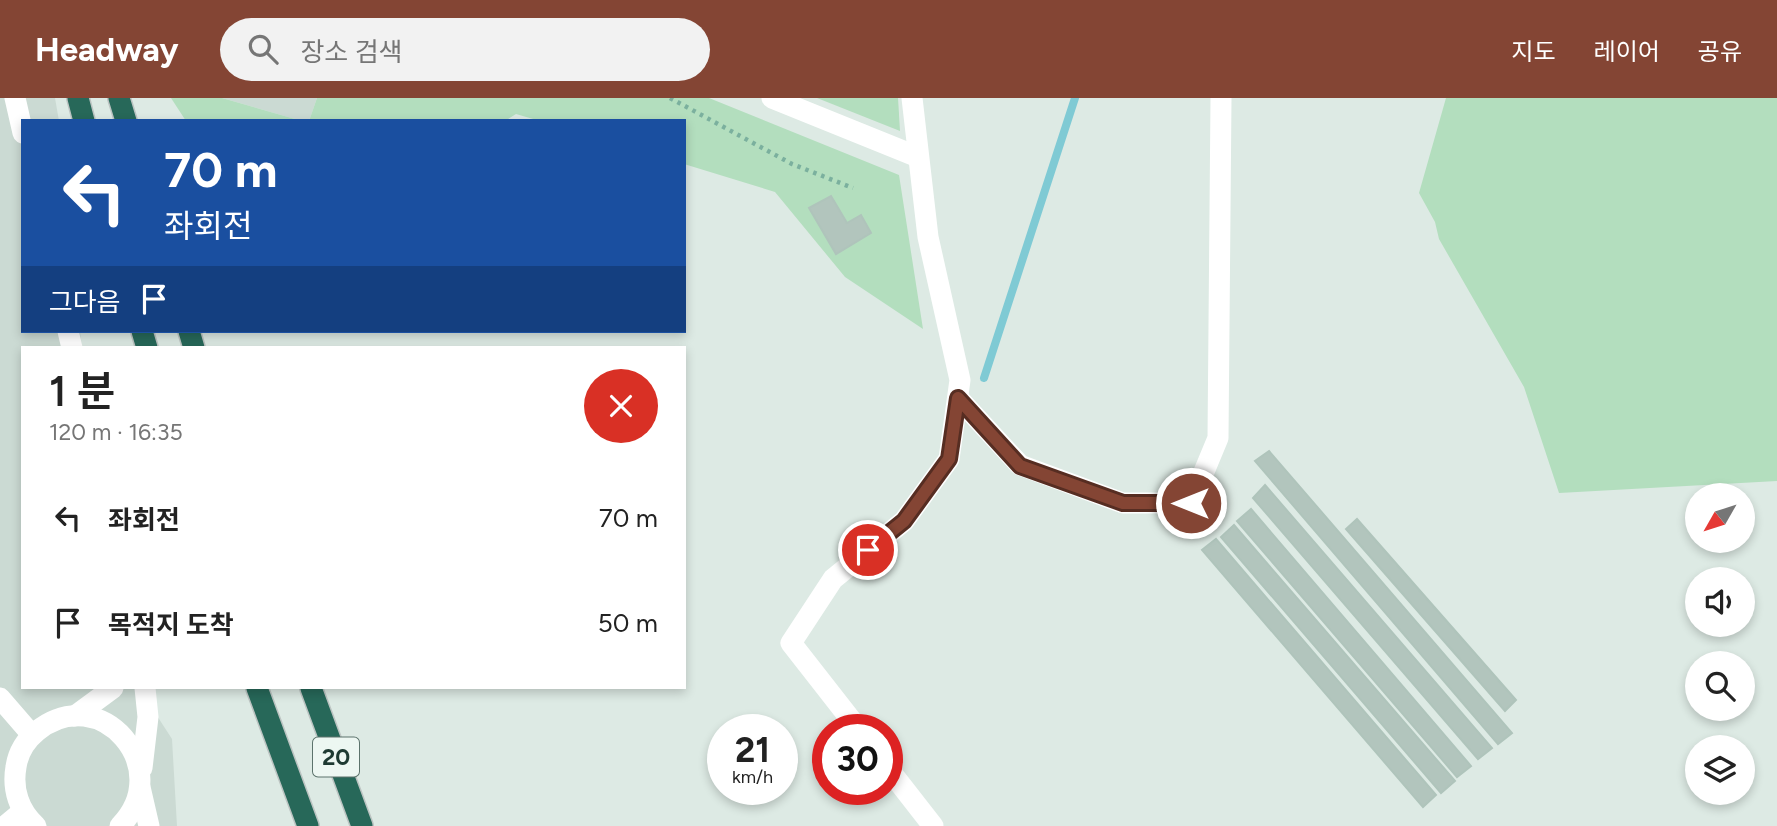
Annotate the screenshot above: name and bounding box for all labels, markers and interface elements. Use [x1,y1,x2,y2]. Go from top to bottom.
search box [220,18,710,81]
text: Headway [35,30,178,69]
icon: search [244,30,282,68]
text: 장소 검색 [300,36,403,68]
text: 지도 [1511,37,1556,66]
text: 레이어 [1594,37,1660,66]
text: 공유 [1698,37,1742,66]
text: 70 m [164,140,277,199]
icon: left [49,147,140,238]
text: 좌회전 [164,207,252,245]
icon: arrive [135,280,173,318]
text: 그다음 [49,286,121,318]
text: 1 분 [49,366,115,417]
button: close [584,369,658,443]
text: 120 m · 16:35 [49,418,183,446]
position arrow [1154,466,1228,540]
north arrow [1685,483,1755,553]
map controls [1685,483,1755,805]
icon: left [49,499,87,537]
text: 70 m [599,502,658,534]
text: 좌회전 [108,504,180,536]
pin [838,520,898,580]
icon: arrive [849,531,887,569]
button: sound [1685,567,1755,637]
icon: arrive [49,604,87,642]
text: 50 m [598,607,658,639]
text: 목적지 도착 [108,609,234,641]
button: search [1685,651,1755,721]
speed limit sign: 30 [812,714,903,805]
text: 21 [735,729,770,771]
button: layers [1685,735,1755,805]
road number: 20 [313,737,359,776]
text: km/h [732,766,773,788]

